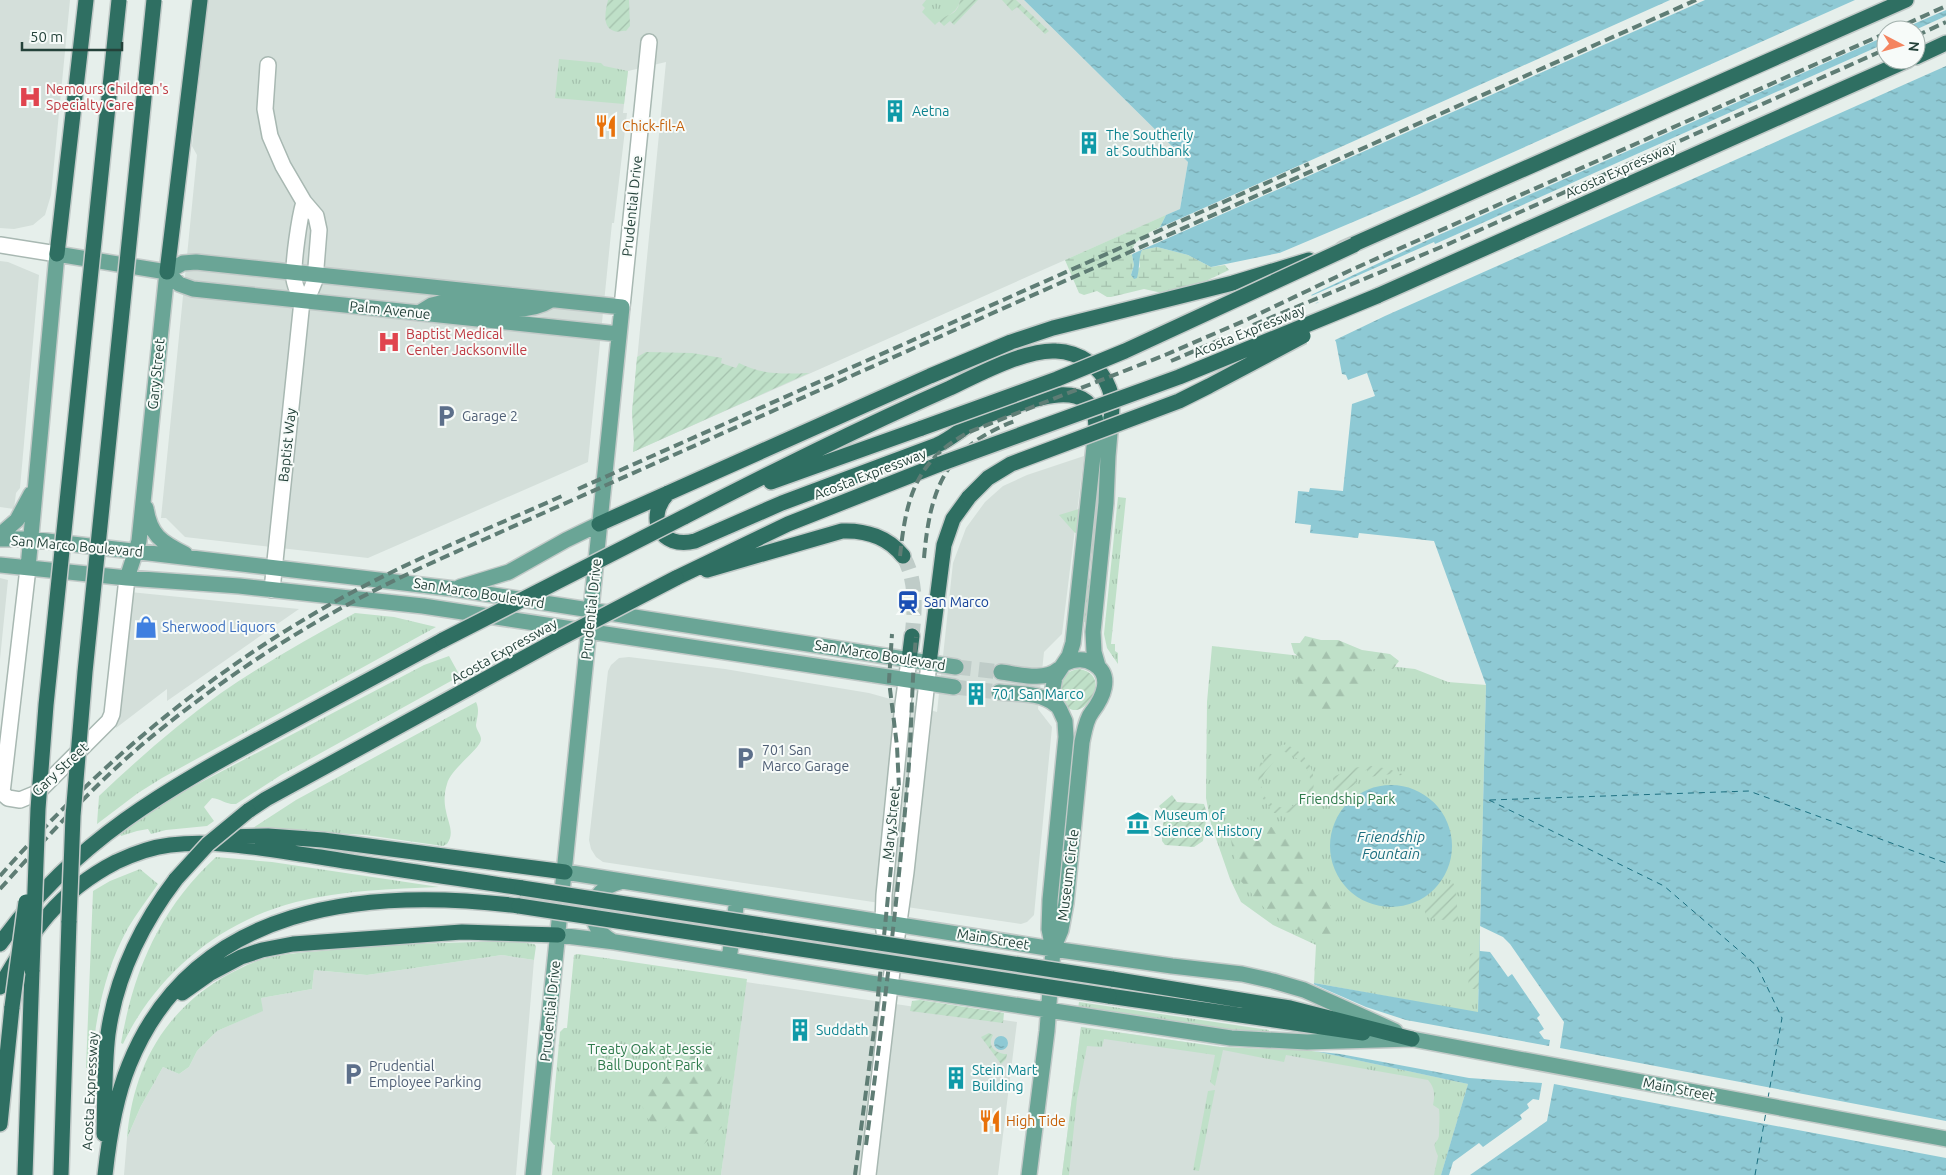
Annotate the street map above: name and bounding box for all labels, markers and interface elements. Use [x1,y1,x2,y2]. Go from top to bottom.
scale bar [22,20,122,52]
north arrow [1876,20,1926,70]
text: 50 m [30,28,63,45]
text: N [1905,40,1922,52]
place label: Nemours Children's Specialty Care [46,81,169,113]
hospital icon: Nemours Children's Specialty Care [17,84,43,110]
building icon: Aetna [882,98,908,124]
place label: Aetna [912,103,950,119]
restaurant icon: Chick-fil-A [593,113,619,139]
place label: Chick-fil-A [622,118,685,134]
place label: The Southerly at Southbank [1106,127,1193,159]
building icon: The Southerly at Southbank [1076,130,1102,156]
street label: Acosta Expressway [1562,138,1678,201]
street label: Prudential Drive [619,155,645,257]
street label: Palm Avenue [349,298,431,322]
street label: Acosta Expressway [1191,301,1307,361]
place label: Baptist Medical Center Jacksonville [406,326,527,358]
hospital icon: Baptist Medical Center Jacksonville [376,329,402,355]
street label: Gary Street [144,337,168,410]
parking icon: Garage 2 [433,403,459,429]
street label: Baptist Way [275,407,299,483]
place label: Garage 2 [462,408,518,424]
street label: Acosta Expressway [812,445,929,503]
street label: San Marco Boulevard [10,532,144,560]
street label: Prudential Drive [578,558,604,660]
street label: San Marco Boulevard [412,575,546,611]
station icon: San Marco [895,589,921,615]
place label: San Marco [924,594,989,610]
shop icon: Sherwood Liquors [133,614,159,640]
street label: Acosta Expressway [448,615,560,687]
place label: Sherwood Liquors [162,619,276,635]
street label: San Marco Boulevard [813,637,947,673]
building icon: 701 San Marco [963,681,989,707]
place label: 701 San Marco [992,686,1084,702]
street label: Gary Street [29,739,92,799]
place label: 701 San Marco Garage [762,742,849,774]
parking icon: 701 San Marco Garage [732,745,758,771]
street label: Mary Street [879,785,903,861]
park label: Friendship Park [1299,791,1395,807]
place label: Museum of Science & History [1154,807,1262,839]
museum icon: Museum of Science & History [1125,810,1151,836]
street label: Museum Circle [1054,828,1082,922]
water label: Friendship Fountain [1357,828,1425,862]
street label: Main Street [956,925,1031,953]
street label: Prudential Drive [537,960,563,1062]
building icon: Suddath [787,1017,813,1043]
place label: Suddath [816,1022,868,1038]
street label: Acosta Expressway [79,1031,101,1151]
park label: Treaty Oak at Jessie Ball Dupont Park [587,1041,713,1073]
place label: Prudential Employee Parking [369,1058,482,1090]
parking icon: Prudential Employee Parking [340,1061,366,1087]
place label: Stein Mart Building [972,1062,1038,1094]
building icon: Stein Mart Building [943,1065,969,1091]
street label: Main Street [1642,1074,1717,1104]
restaurant icon: High Tide [977,1108,1003,1134]
place label: High Tide [1006,1113,1066,1129]

